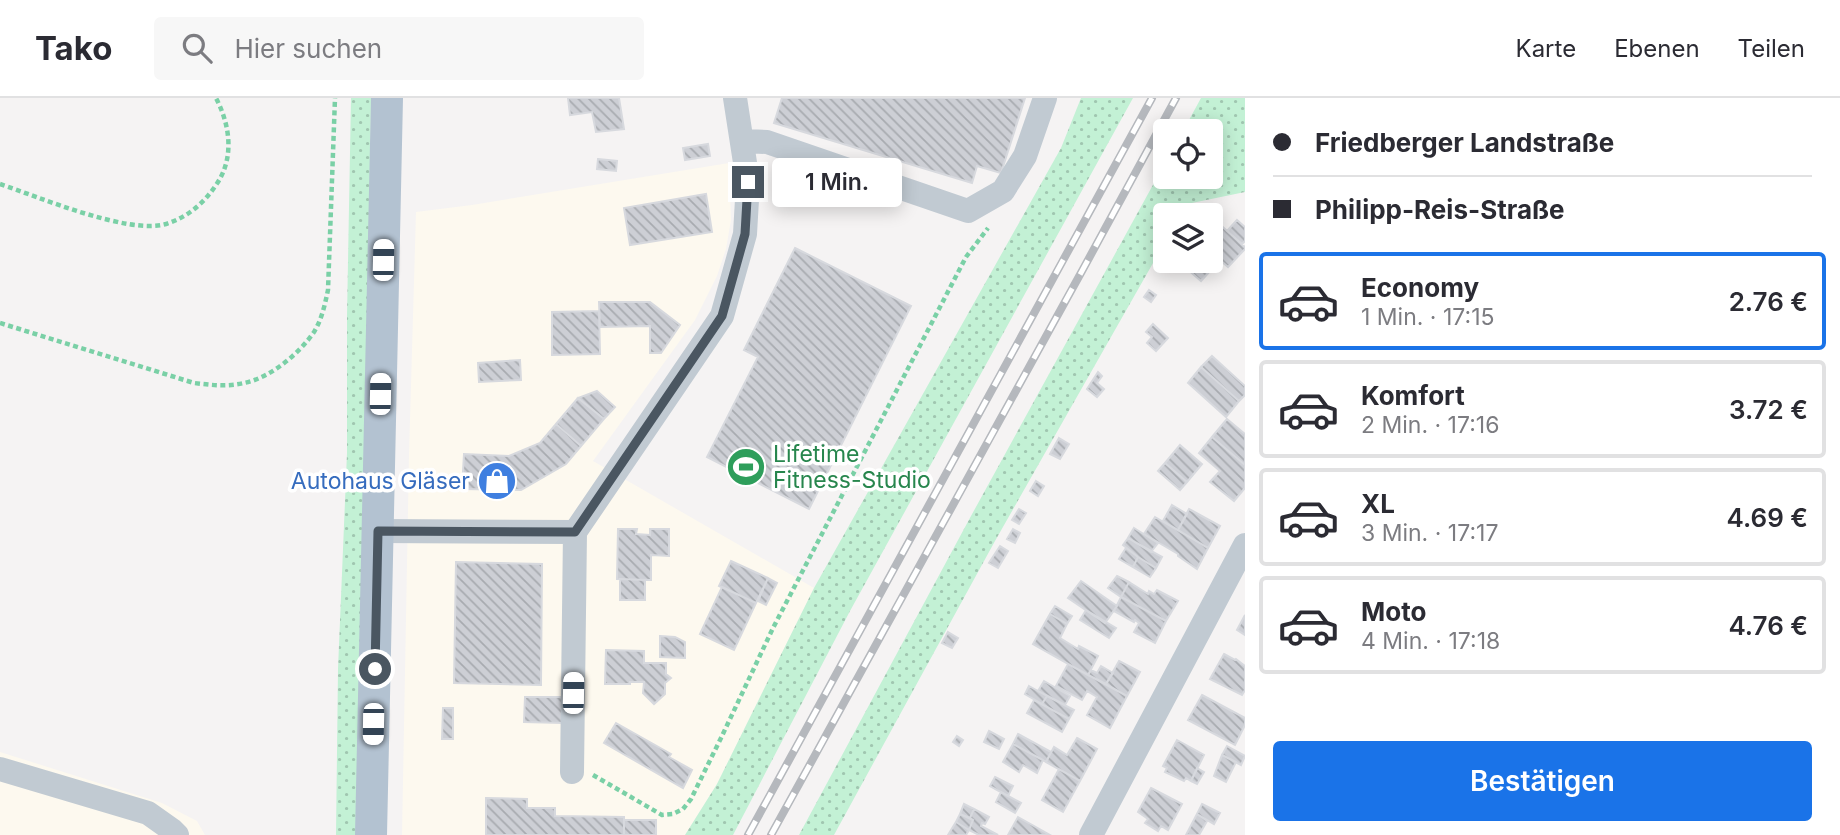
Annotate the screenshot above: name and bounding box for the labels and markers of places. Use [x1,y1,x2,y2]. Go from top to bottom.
place label: Lifetime Fitness-Studio [773,440,931,494]
sports icon: Lifetime Fitness-Studio [725,446,767,488]
shop icon: Autohaus Gläser [476,460,518,502]
place label: Autohaus Gläser [291,467,470,495]

